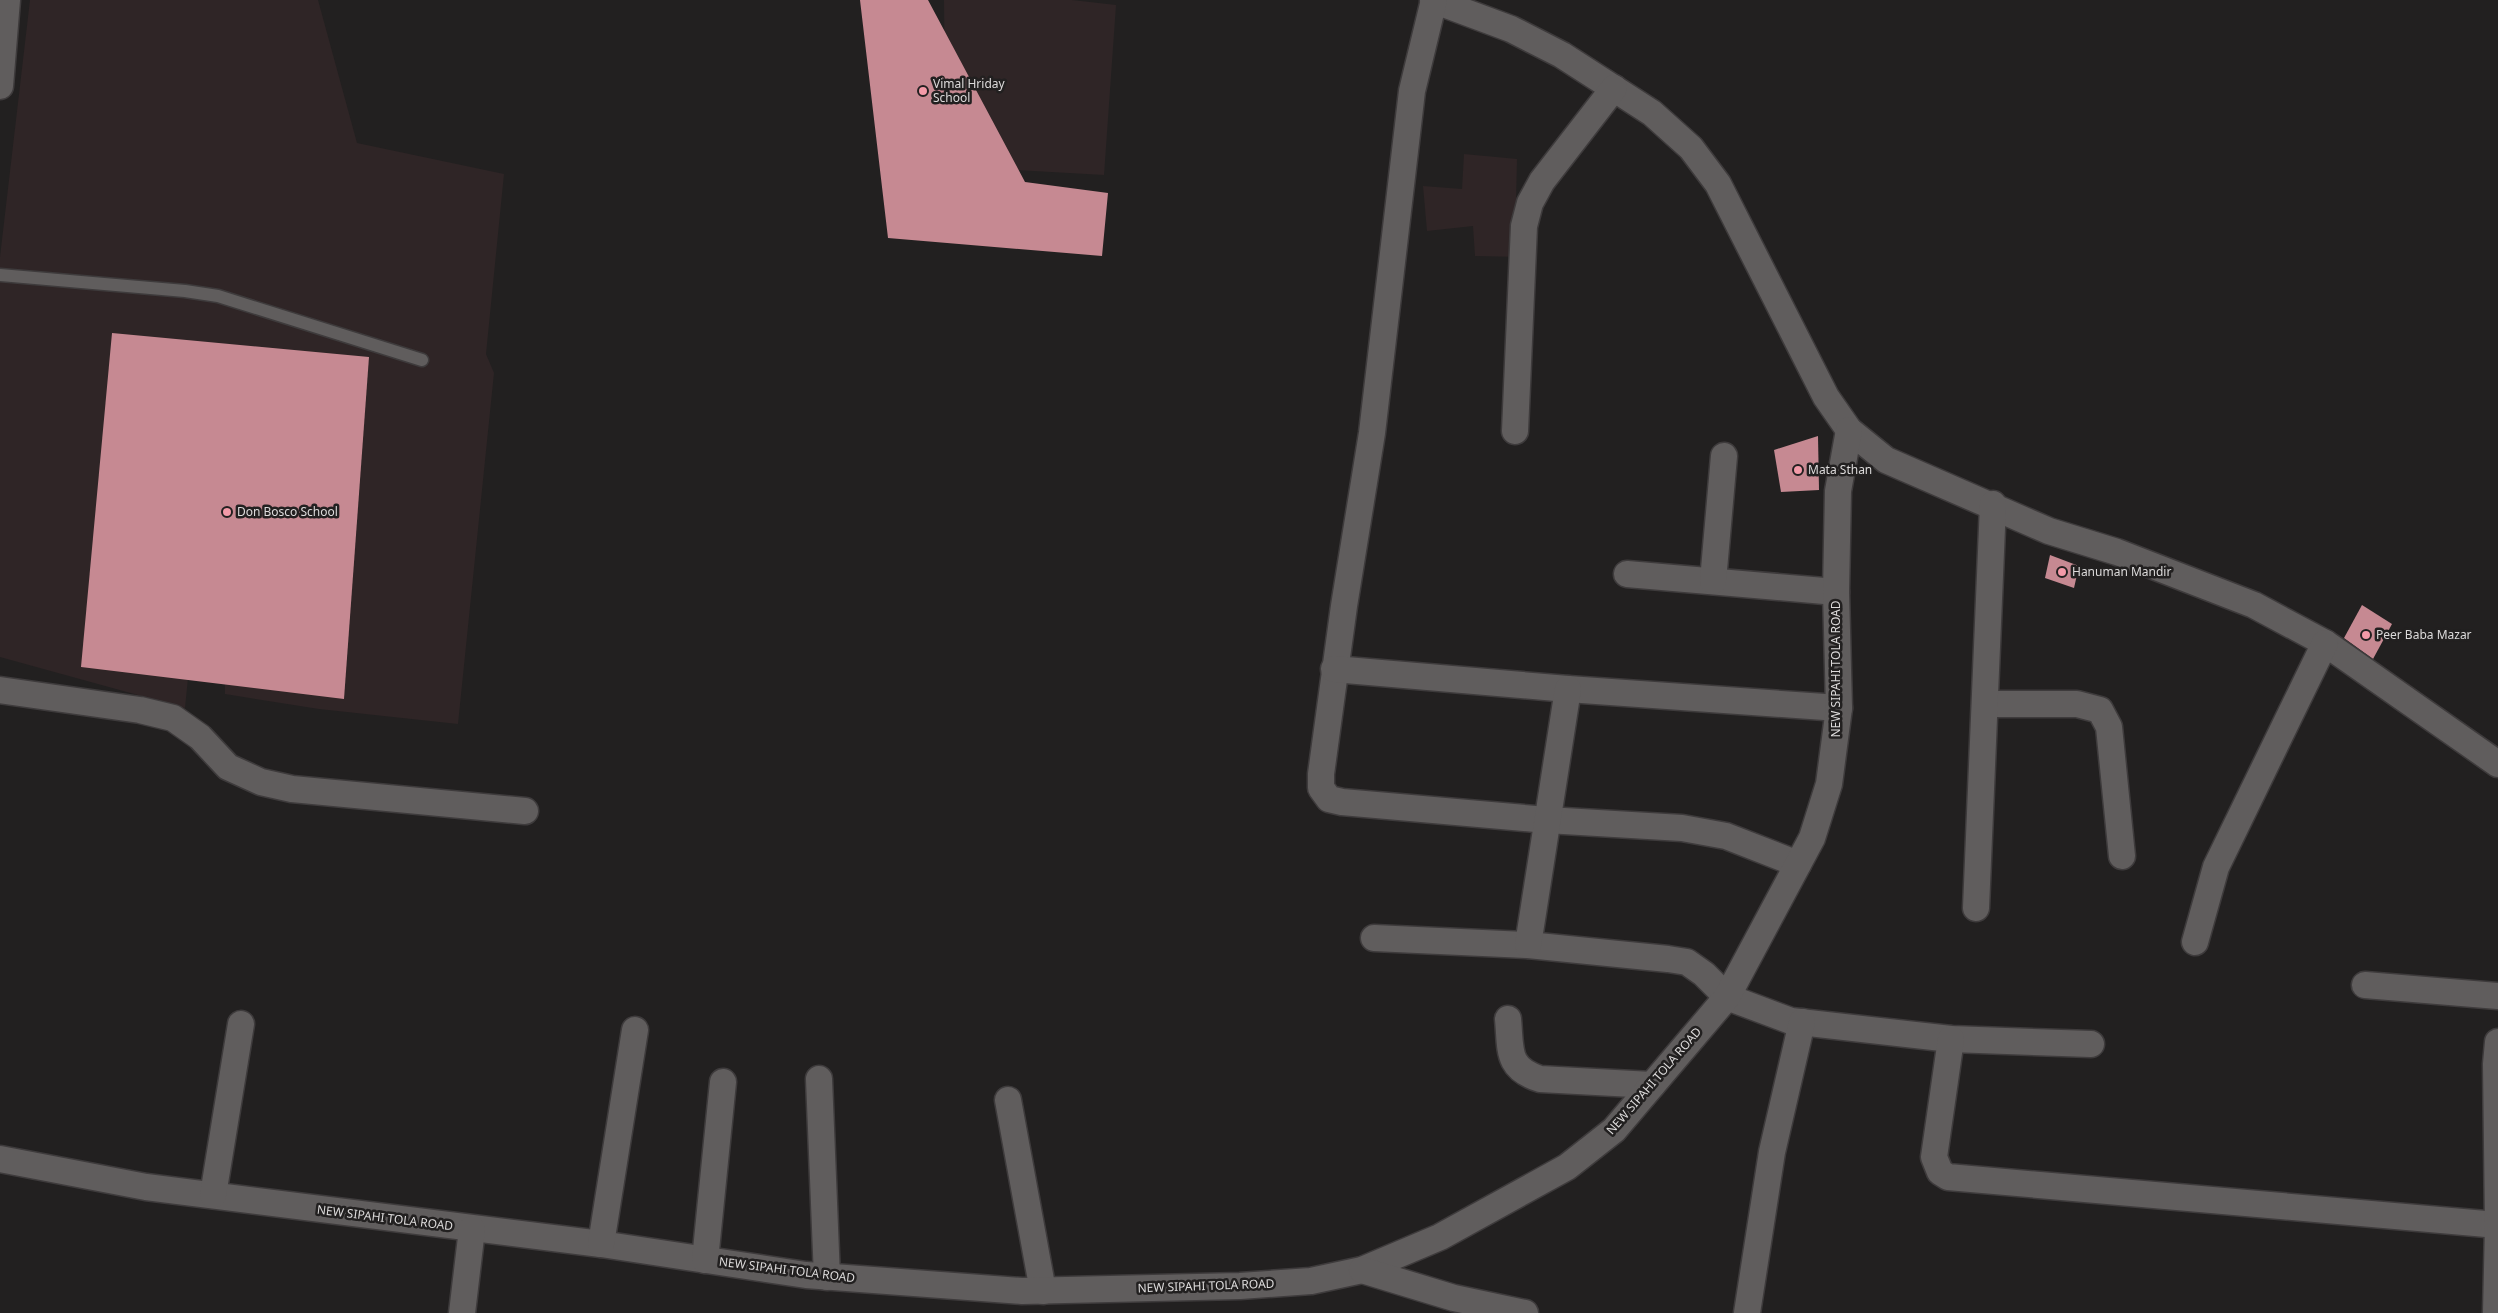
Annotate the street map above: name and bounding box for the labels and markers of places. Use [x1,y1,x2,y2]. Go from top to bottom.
place label: Vimal Hriday School [933,75,1006,106]
marker: Vimal Hriday School [917,85,929,97]
place label: Mata Sthan [1808,461,1872,478]
marker: Mata Sthan [1792,464,1804,476]
place label: Don Bosco School [237,503,338,520]
marker: Don Bosco School [221,506,233,518]
place label: Hanuman Mandir [2072,563,2171,580]
marker: Hanuman Mandir [2056,566,2068,578]
place label: Peer Baba Mazar [2376,626,2472,643]
marker: Peer Baba Mazar [2360,629,2372,641]

